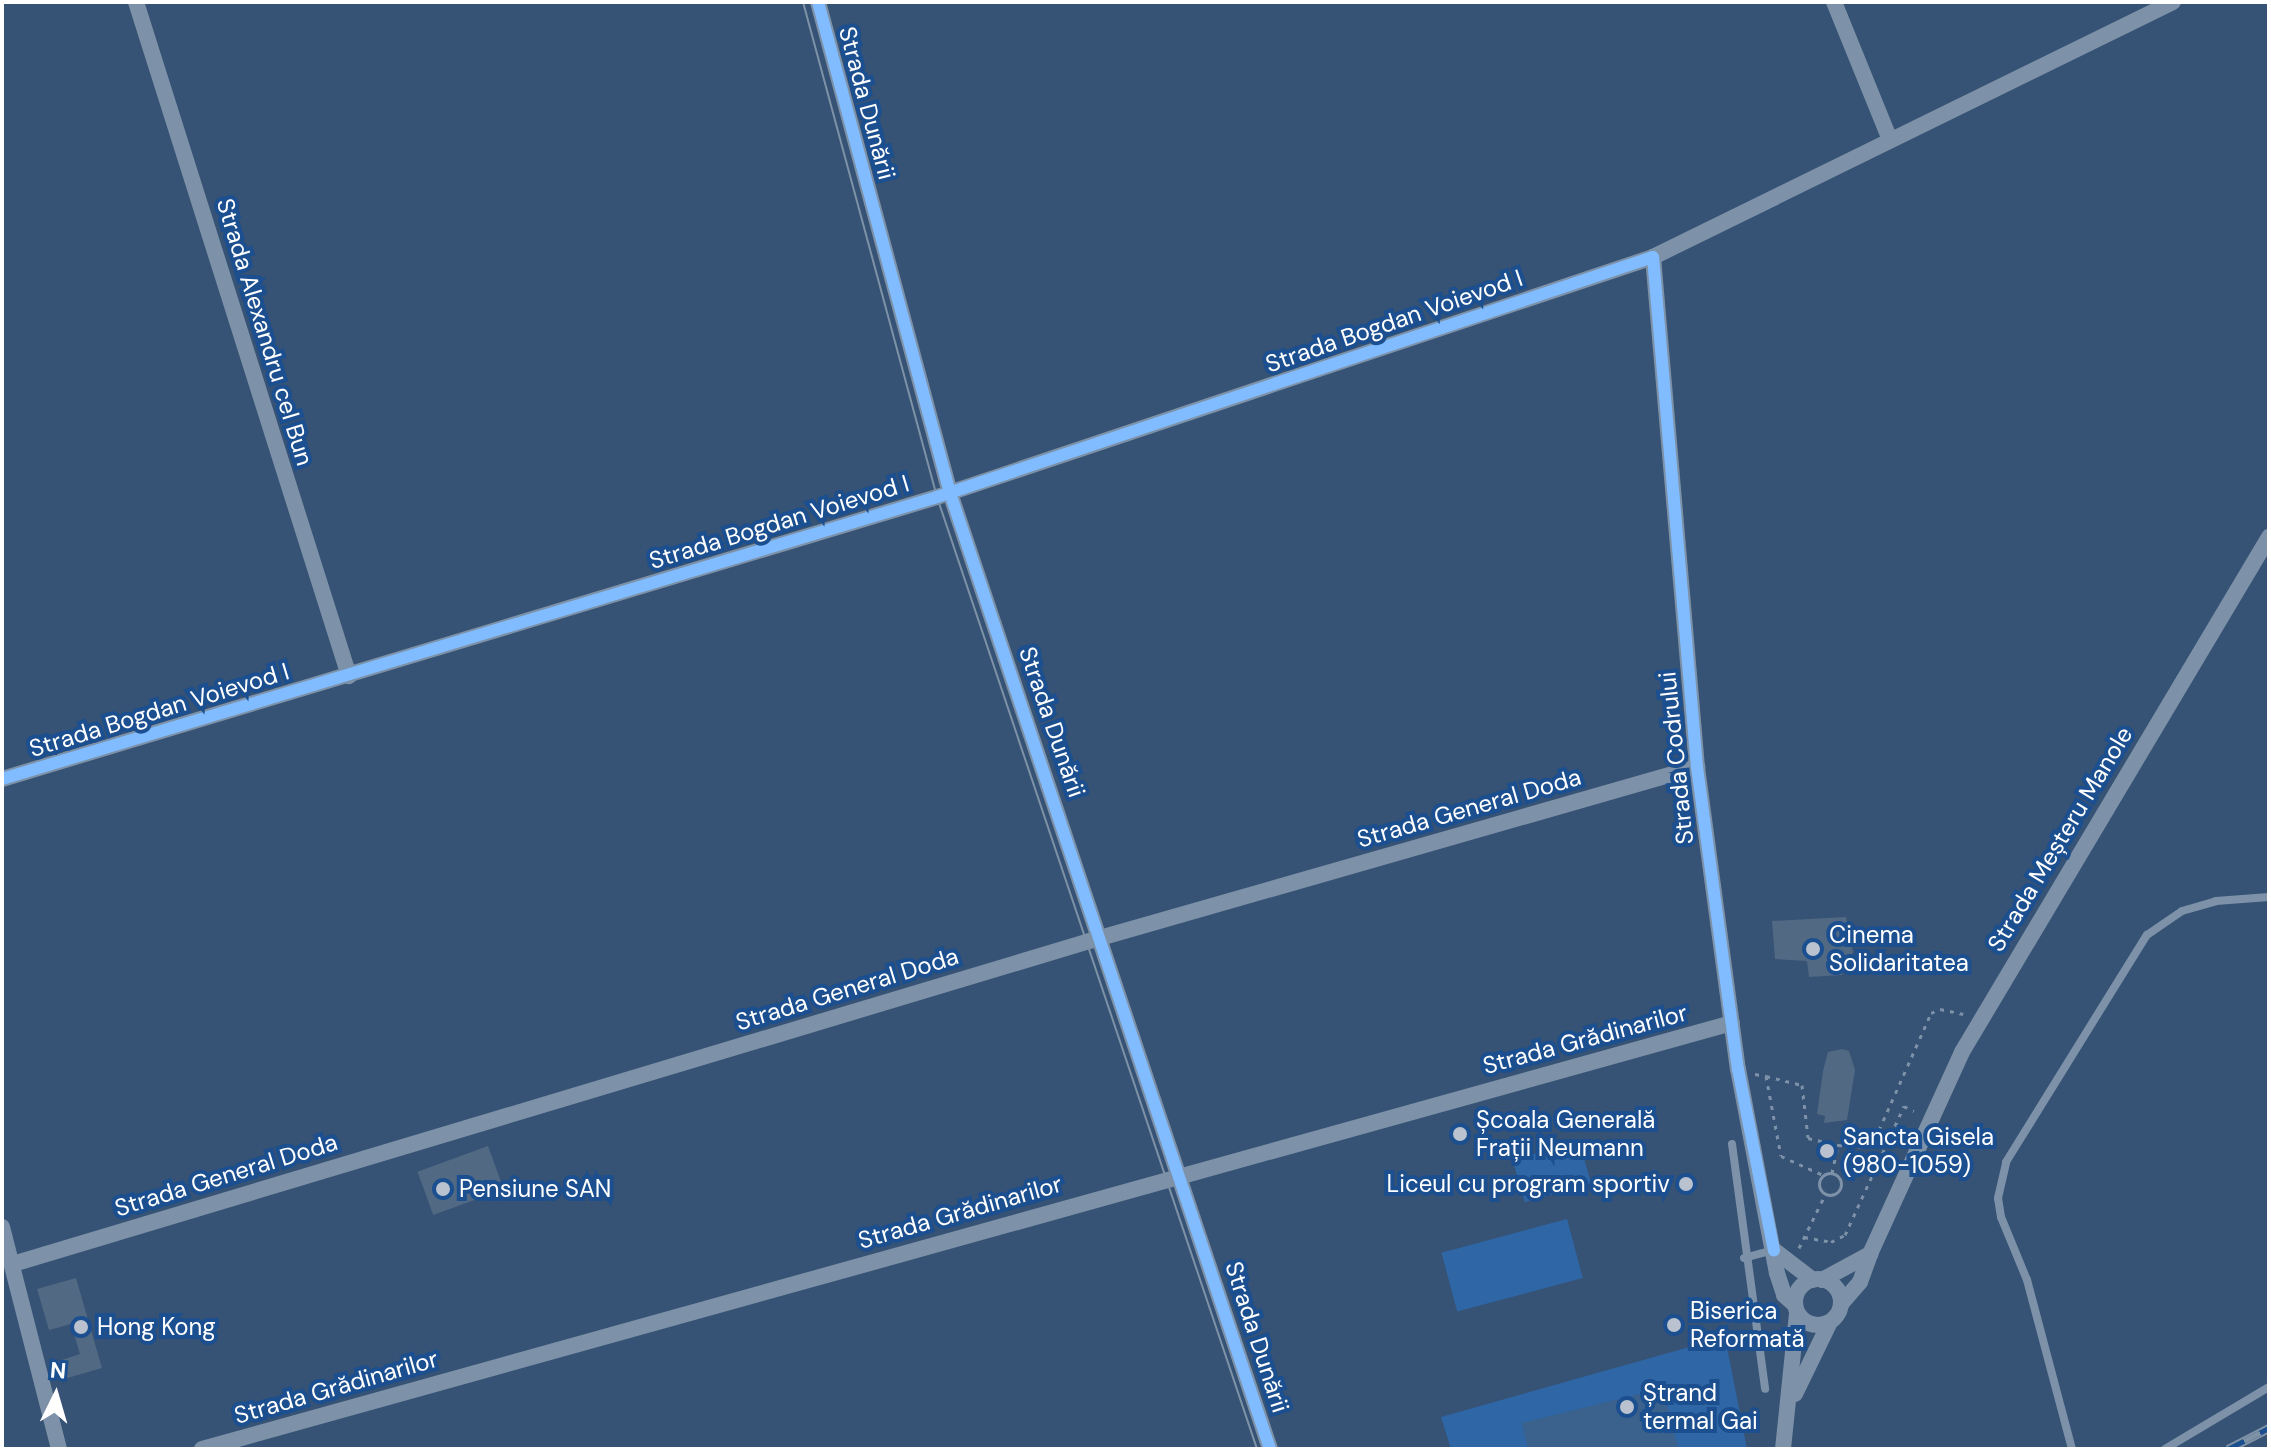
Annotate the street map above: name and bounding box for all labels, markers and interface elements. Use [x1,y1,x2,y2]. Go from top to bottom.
street label: Strada Dunării [833,23,901,183]
street label: Strada Alexandru cel Bun [211,195,319,469]
street label: Strada Bogdan Voievod I [1262,263,1526,379]
street label: Strada Bogdan Voievod I [646,469,912,575]
street label: Strada Dunării [1013,643,1091,801]
street label: Strada Bogdan Voievod I [26,657,292,763]
street label: Strada Codrului [1653,670,1699,846]
street label: Strada Meșteru Manole [1981,721,2139,957]
street label: Strada General Doda [1354,762,1584,854]
place label: Cinema Solidaritatea [1829,921,1969,977]
marker: Cinema Solidaritatea [1804,940,1822,958]
street label: Strada General Doda [732,941,962,1037]
street label: Strada Grădinarilor [1480,998,1690,1080]
place label: Școala Generală Frații Neumann [1476,1106,1655,1162]
place label: Sancta Gisela (980-1059) [1843,1123,1994,1179]
marker: Școala Generală Frații Neumann [1451,1125,1469,1143]
street label: Strada General Doda [111,1127,341,1223]
marker: Sancta Gisela (980-1059) [1818,1142,1836,1160]
street label: Strada Grădinarilor [855,1169,1065,1255]
place label: Liceul cu program sportiv [1387,1170,1670,1198]
place label: Pensiune SAN [459,1175,611,1203]
marker: Liceul cu program sportiv [1677,1175,1695,1193]
marker: Pensiune SAN [434,1180,452,1198]
street label: Strada Dunării [1219,1258,1295,1416]
place label: Biserica Reformată [1690,1297,1805,1353]
place label: Hong Kong [97,1313,216,1341]
marker: Biserica Reformată [1665,1316,1683,1334]
marker: Hong Kong [72,1318,90,1336]
street label: Strada Grădinarilor [231,1344,441,1430]
north arrow [16,1355,96,1435]
text: N [49,1355,67,1386]
place label: Ștrand termal Gai [1643,1379,1758,1435]
marker: Ștrand termal Gai [1618,1398,1636,1416]

